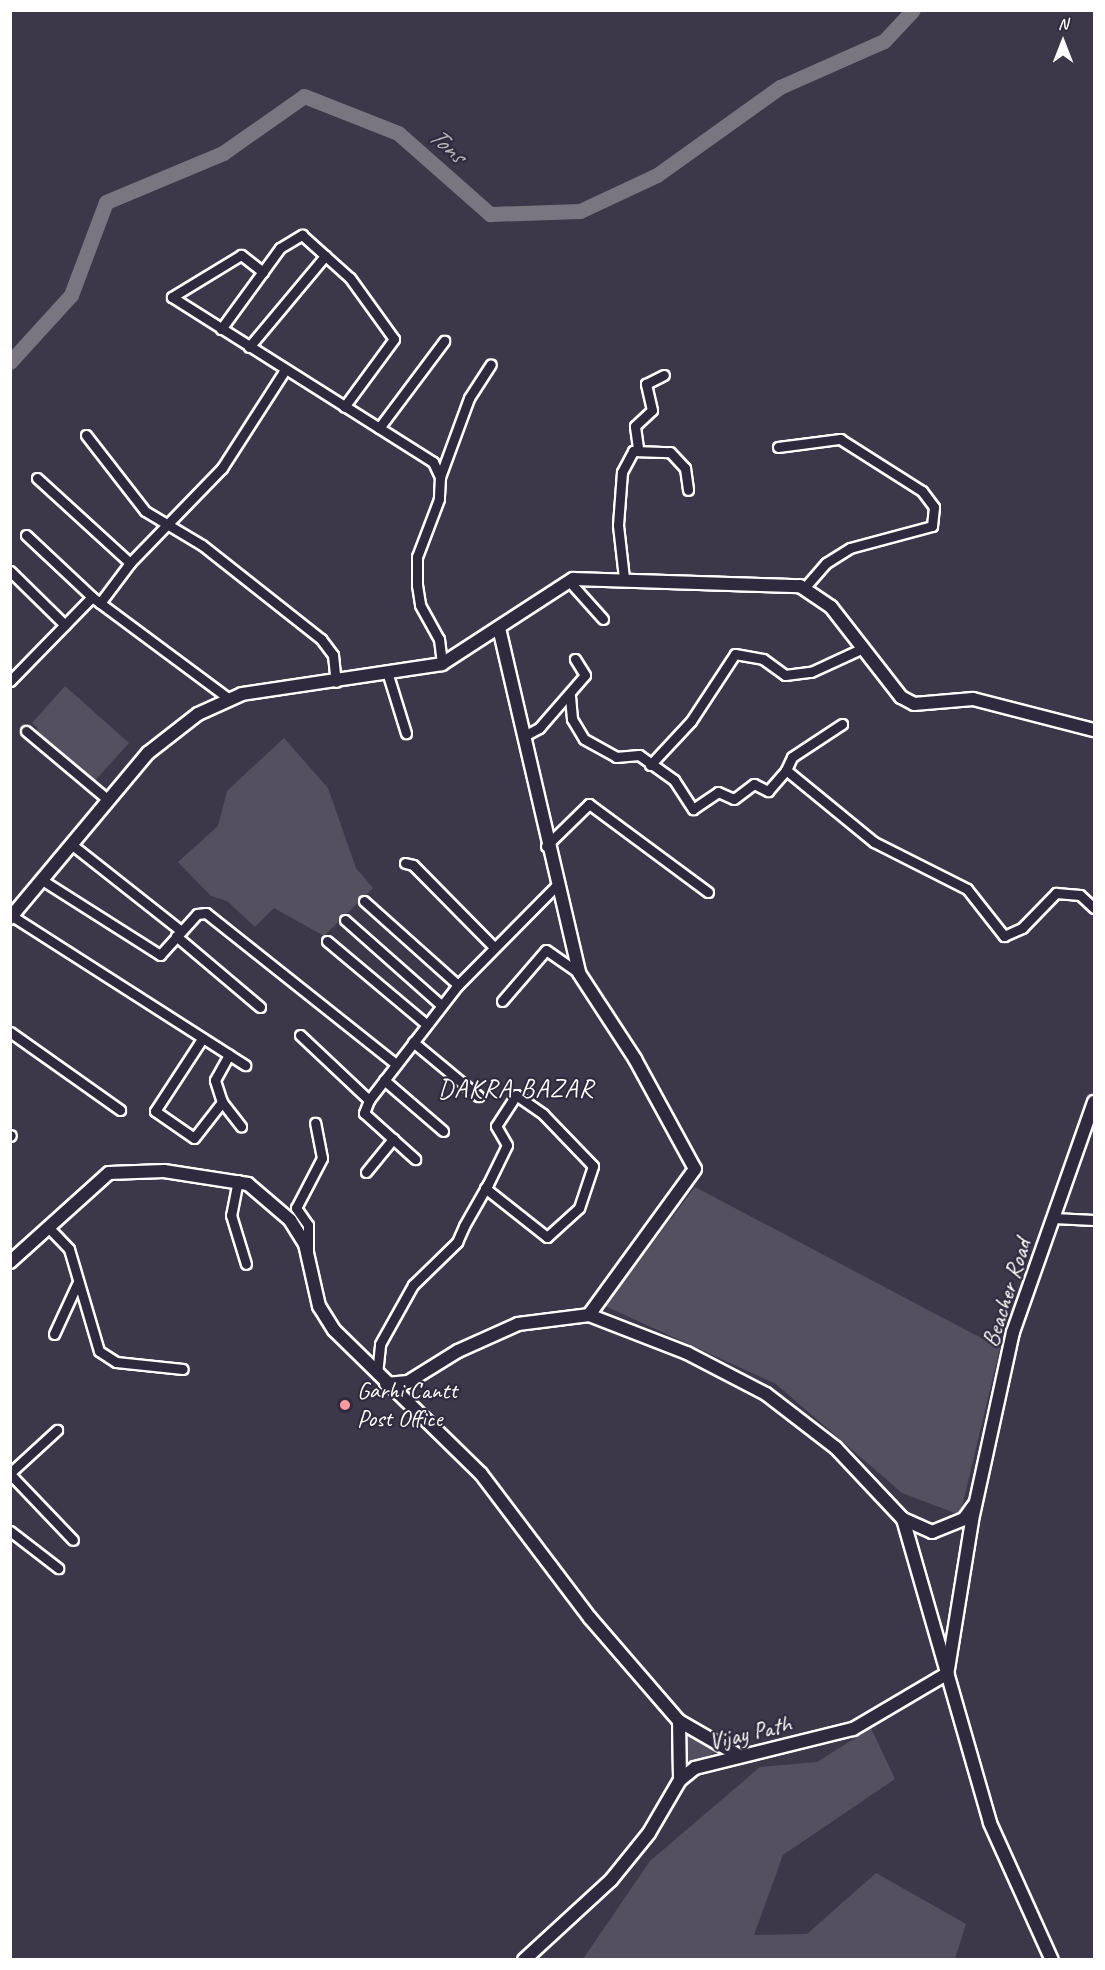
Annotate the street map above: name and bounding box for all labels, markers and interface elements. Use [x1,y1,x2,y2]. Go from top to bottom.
north arrow [1033,12,1093,72]
text: N [1058,14,1068,34]
water label: Tons [422,120,472,170]
district label: DAKRA BAZAR [439,1073,593,1105]
street label: Beacher Road [976,1235,1038,1351]
place label: Garhi Cantt Post Office [357,1377,458,1433]
marker: Garhi Cantt Post Office [338,1398,352,1412]
street label: Vijay Path [706,1709,794,1757]

